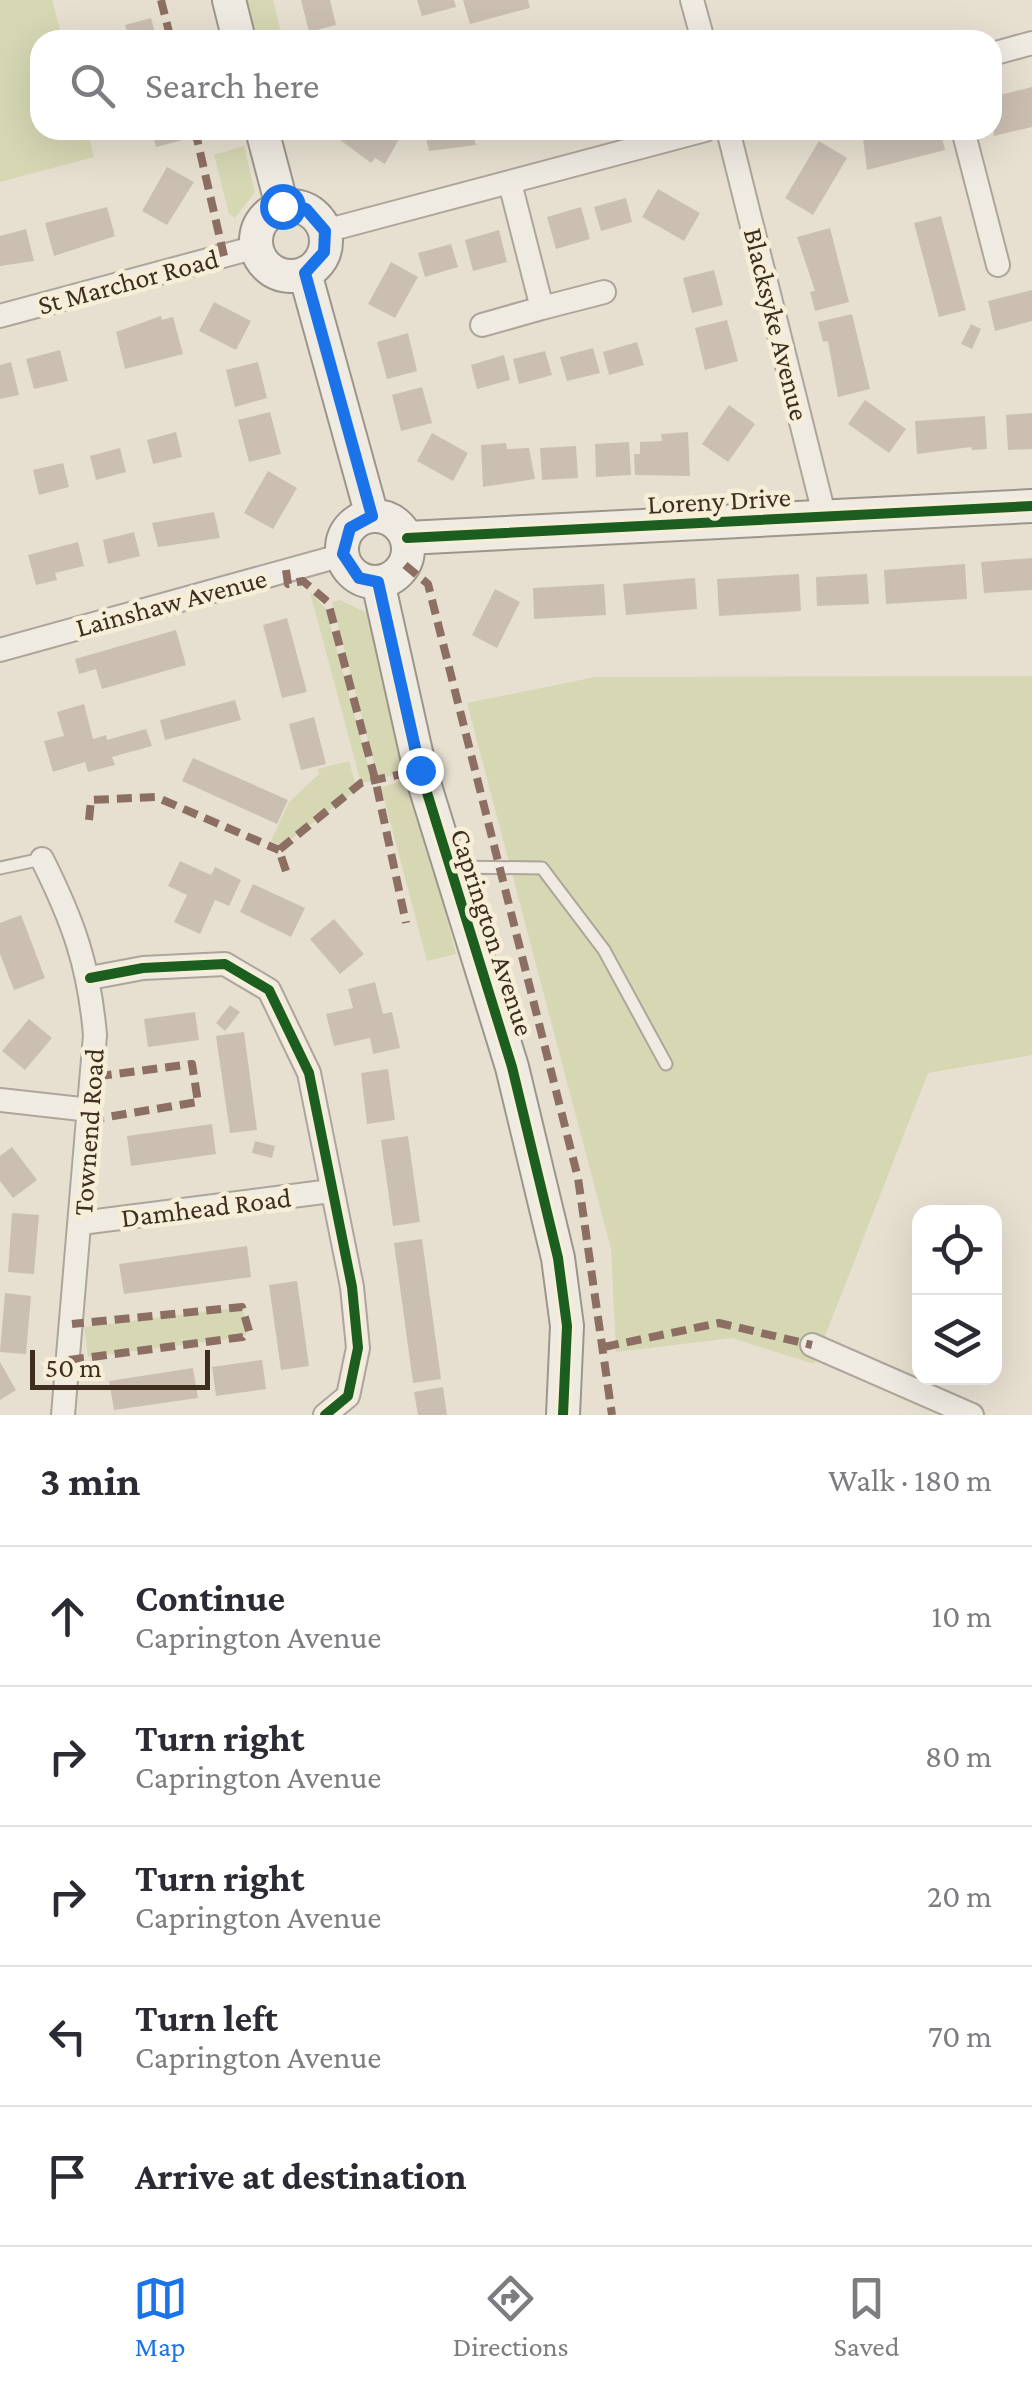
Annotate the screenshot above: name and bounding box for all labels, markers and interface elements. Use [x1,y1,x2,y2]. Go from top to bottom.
search box [30,30,1002,140]
icon: search [65,58,120,113]
text: Search here [145,64,319,106]
route start [260,184,306,230]
street label: Blacksyke Avenue [738,225,815,424]
street label: St Marchor Road [34,242,222,320]
street label: Loreny Drive [647,481,792,520]
street label: Lainshaw Avenue [72,562,270,643]
route end [398,748,444,794]
street label: Caprington Avenue [444,825,541,1039]
street label: Townend Road [67,1047,110,1217]
street label: Damhead Road [119,1182,293,1233]
map controls [912,1205,1002,1385]
button: locate [912,1205,1002,1295]
button: layers [912,1295,1002,1385]
scale bar [30,1345,210,1390]
text: 50 m [45,1352,102,1383]
text: 3 min [40,1457,140,1504]
text: Walk · 180 m [828,1462,992,1498]
text: Continue [135,1577,285,1619]
icon: ahead [40,1589,95,1644]
text: 10 m [932,1598,992,1634]
text: Caprington Avenue [135,1619,381,1655]
text: Turn right [135,1717,304,1759]
icon: right [40,1729,95,1784]
text: 80 m [925,1738,992,1774]
text: Caprington Avenue [135,1759,381,1795]
text: Turn right [135,1857,304,1899]
icon: right [40,1869,95,1924]
text: 20 m [927,1878,992,1914]
text: Caprington Avenue [135,1899,381,1935]
text: Turn left [135,1997,278,2039]
icon: left [40,2009,95,2064]
text: 70 m [928,2018,992,2054]
text: Caprington Avenue [135,2039,381,2075]
icon: arrive [40,2149,95,2204]
text: Arrive at destination [135,2155,467,2197]
tab: Map [133,2271,188,2362]
tab: Directions [453,2271,569,2362]
tab: Saved [834,2271,899,2362]

